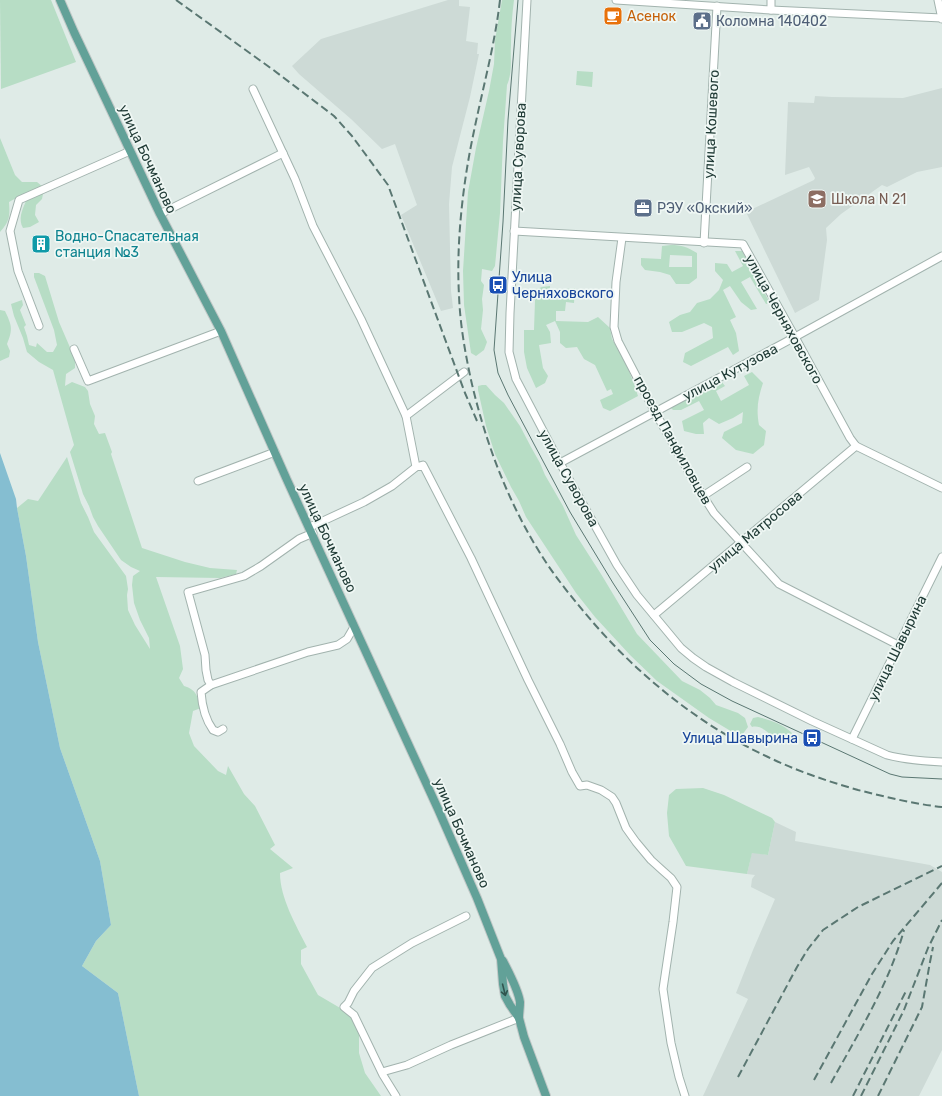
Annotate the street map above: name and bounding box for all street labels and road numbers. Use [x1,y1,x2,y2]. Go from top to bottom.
street label: улица Кошевого [700,69,723,179]
street label: улица Бочманово [115,102,180,216]
street label: улица Суворова [507,102,530,212]
street label: улица Черняховского [741,252,826,387]
street label: улица Кутузова [680,340,781,405]
street label: проезд Панфиловцев [630,373,715,508]
street label: улица Суворова [535,427,602,530]
street label: улица Бочманово [295,481,360,595]
street label: улица Матросова [705,487,806,576]
street label: улица Шавырина [864,592,930,704]
street label: улица Бочманово [430,776,493,891]

